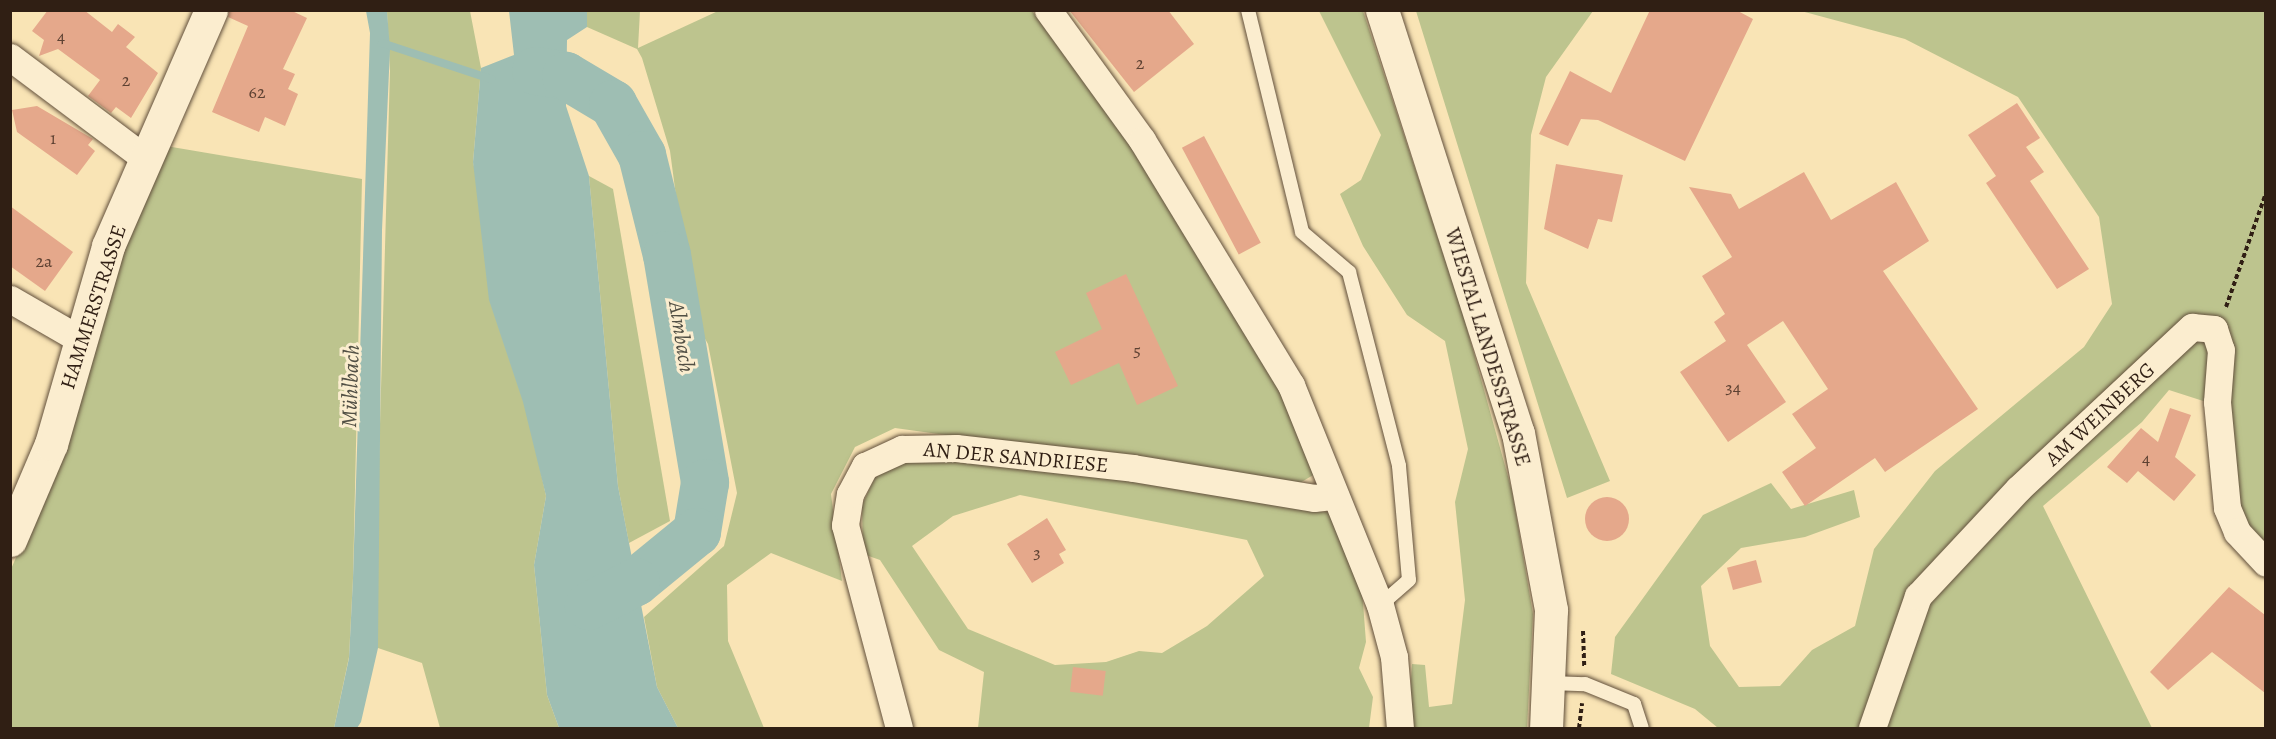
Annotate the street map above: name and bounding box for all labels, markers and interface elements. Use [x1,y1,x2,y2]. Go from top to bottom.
house number: 4 [57,25,65,47]
house number: 2 [1136,52,1144,74]
house number: 2 [122,69,130,91]
house number: 62 [249,81,265,103]
house number: 1 [50,127,56,149]
street label: HAMMERSTRASSE [55,222,131,392]
street label: WIESTAL LANDESSTRASSE [1440,225,1536,469]
house number: 2a [36,250,52,272]
water label: Almbach [662,299,700,375]
house number: 5 [1133,339,1141,361]
water label: Mühlbach [336,344,366,428]
street label: AM WEINBERG [2040,357,2160,471]
house number: 34 [1725,376,1741,398]
street label: AN DER SANDRIESE [923,436,1109,478]
house number: 4 [2142,447,2150,469]
house number: 3 [1033,541,1041,563]

